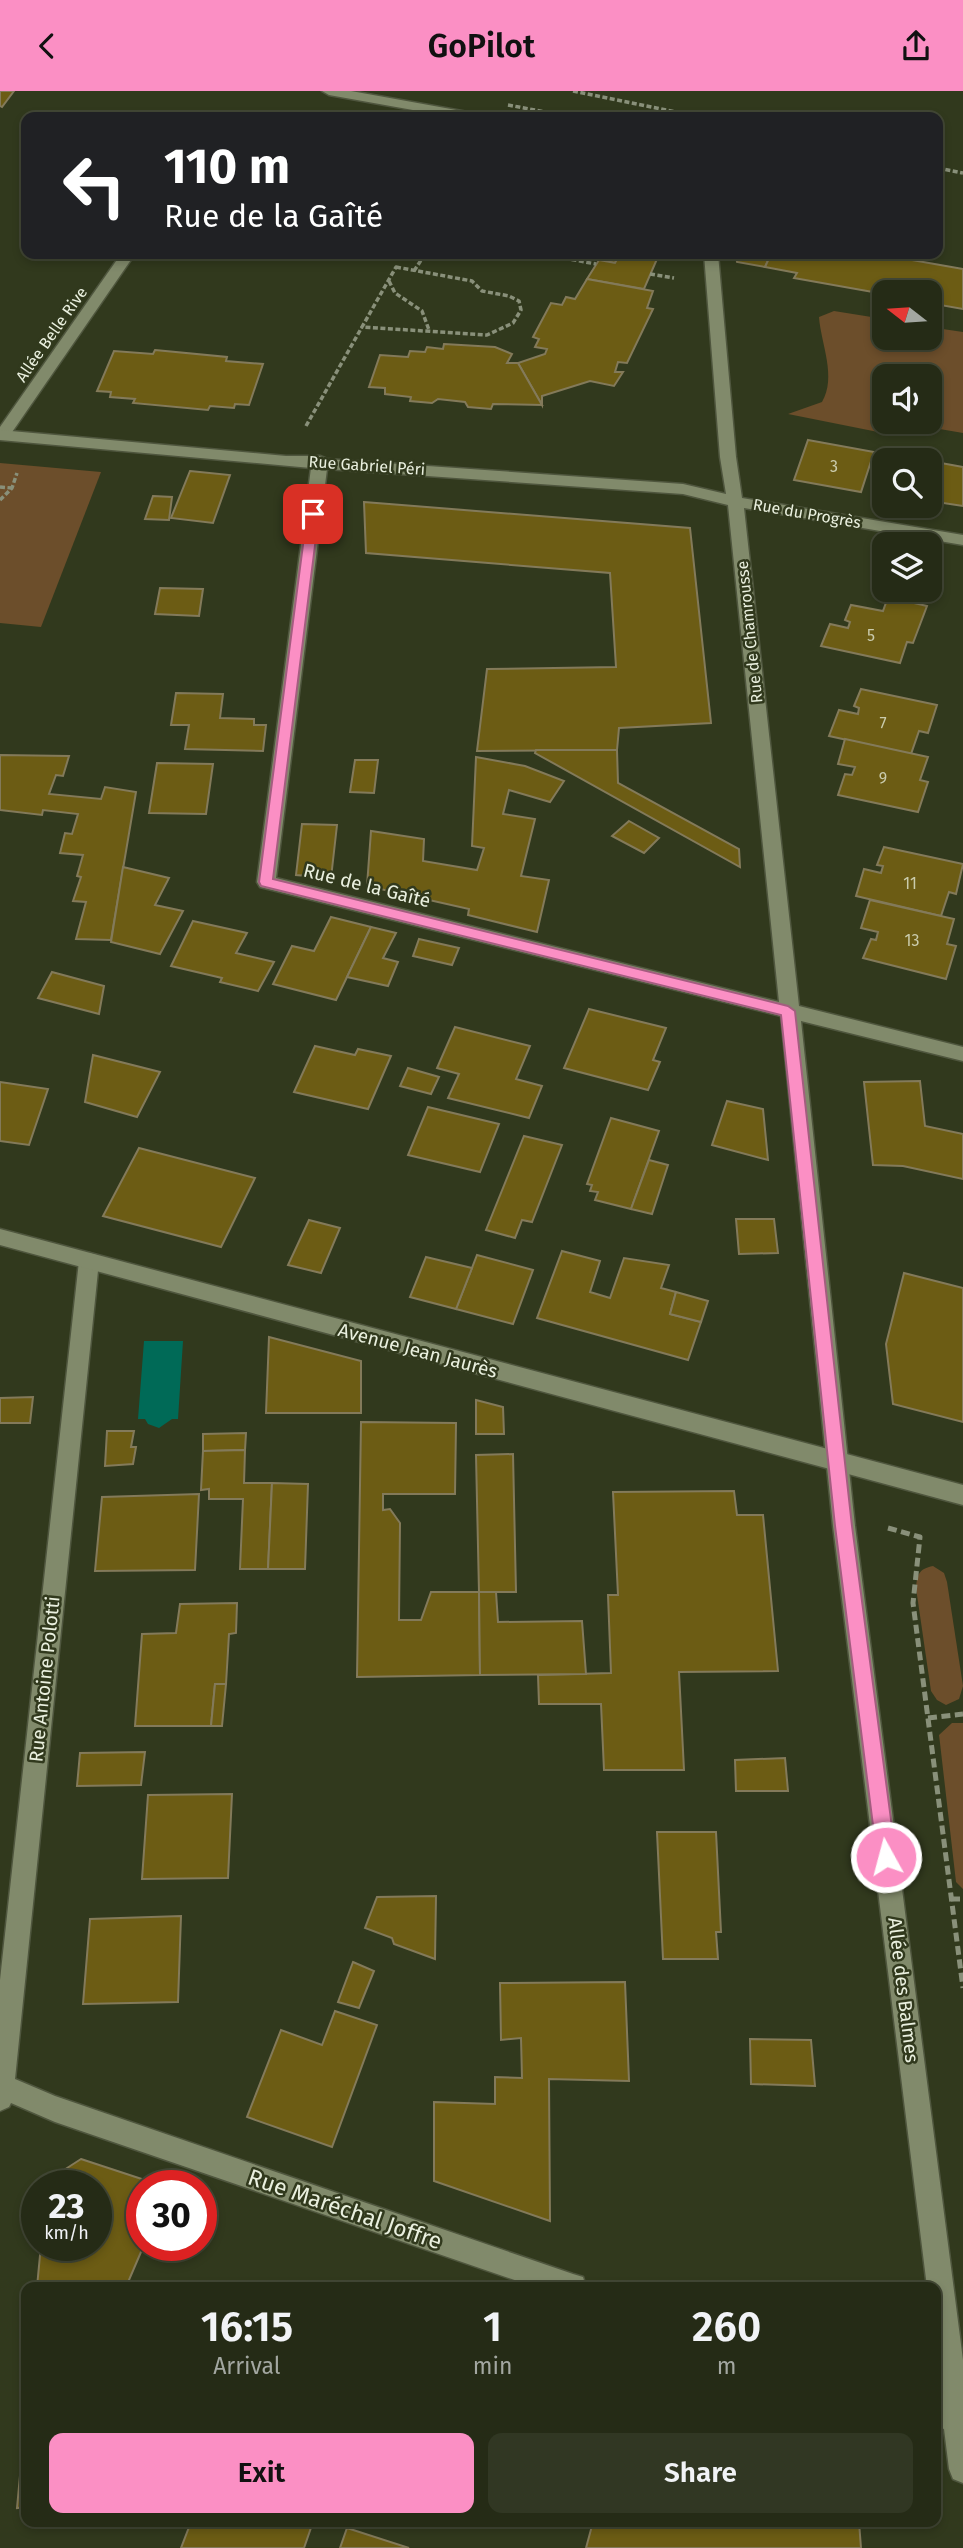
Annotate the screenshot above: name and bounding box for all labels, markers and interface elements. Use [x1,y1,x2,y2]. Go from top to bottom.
icon: back [28,27,66,65]
text: GoPilot [428,27,535,65]
icon: share [897,27,935,65]
text: 110 m [164,137,290,196]
icon: left [49,140,140,231]
text: Rue de la Gaîté [164,197,383,235]
north arrow [872,280,942,350]
map controls [872,280,942,602]
street label: Allée Belle Rive [12,283,91,385]
button: sound [872,364,942,434]
button: search [872,448,942,518]
street label: Rue Gabriel Péri [308,452,426,479]
house number: 3 [830,457,838,476]
pin [283,484,343,544]
icon: arrive [294,495,332,533]
street label: Rue du Progrès [751,495,862,532]
button: layers [872,532,942,602]
street label: Rue de Chamrousse [733,560,766,704]
house number: 5 [867,626,875,645]
house number: 7 [879,714,887,733]
house number: 9 [879,769,887,788]
street label: Rue de la Gaîté [301,859,433,912]
house number: 11 [903,874,917,893]
house number: 13 [905,931,919,950]
street label: Avenue Jean Jaurès [336,1318,500,1383]
street label: Rue Antoine Polotti [24,1595,65,1763]
position arrow [849,1820,923,1894]
street label: Allée des Balmes [883,1916,924,2064]
street label: Rue Maréchal Joffre [244,2163,446,2255]
speed limit sign: 30 [126,2170,217,2261]
text: 23 [48,2185,85,2227]
text: km/h [44,2222,89,2244]
text: 16:15 [201,2302,293,2352]
text: 1 [483,2302,502,2352]
text: 260 [692,2302,761,2352]
text: Arrival [213,2352,281,2380]
text: min [473,2352,512,2380]
text: m [717,2352,737,2380]
button: Exit [49,2433,474,2513]
button: Share [488,2433,913,2513]

